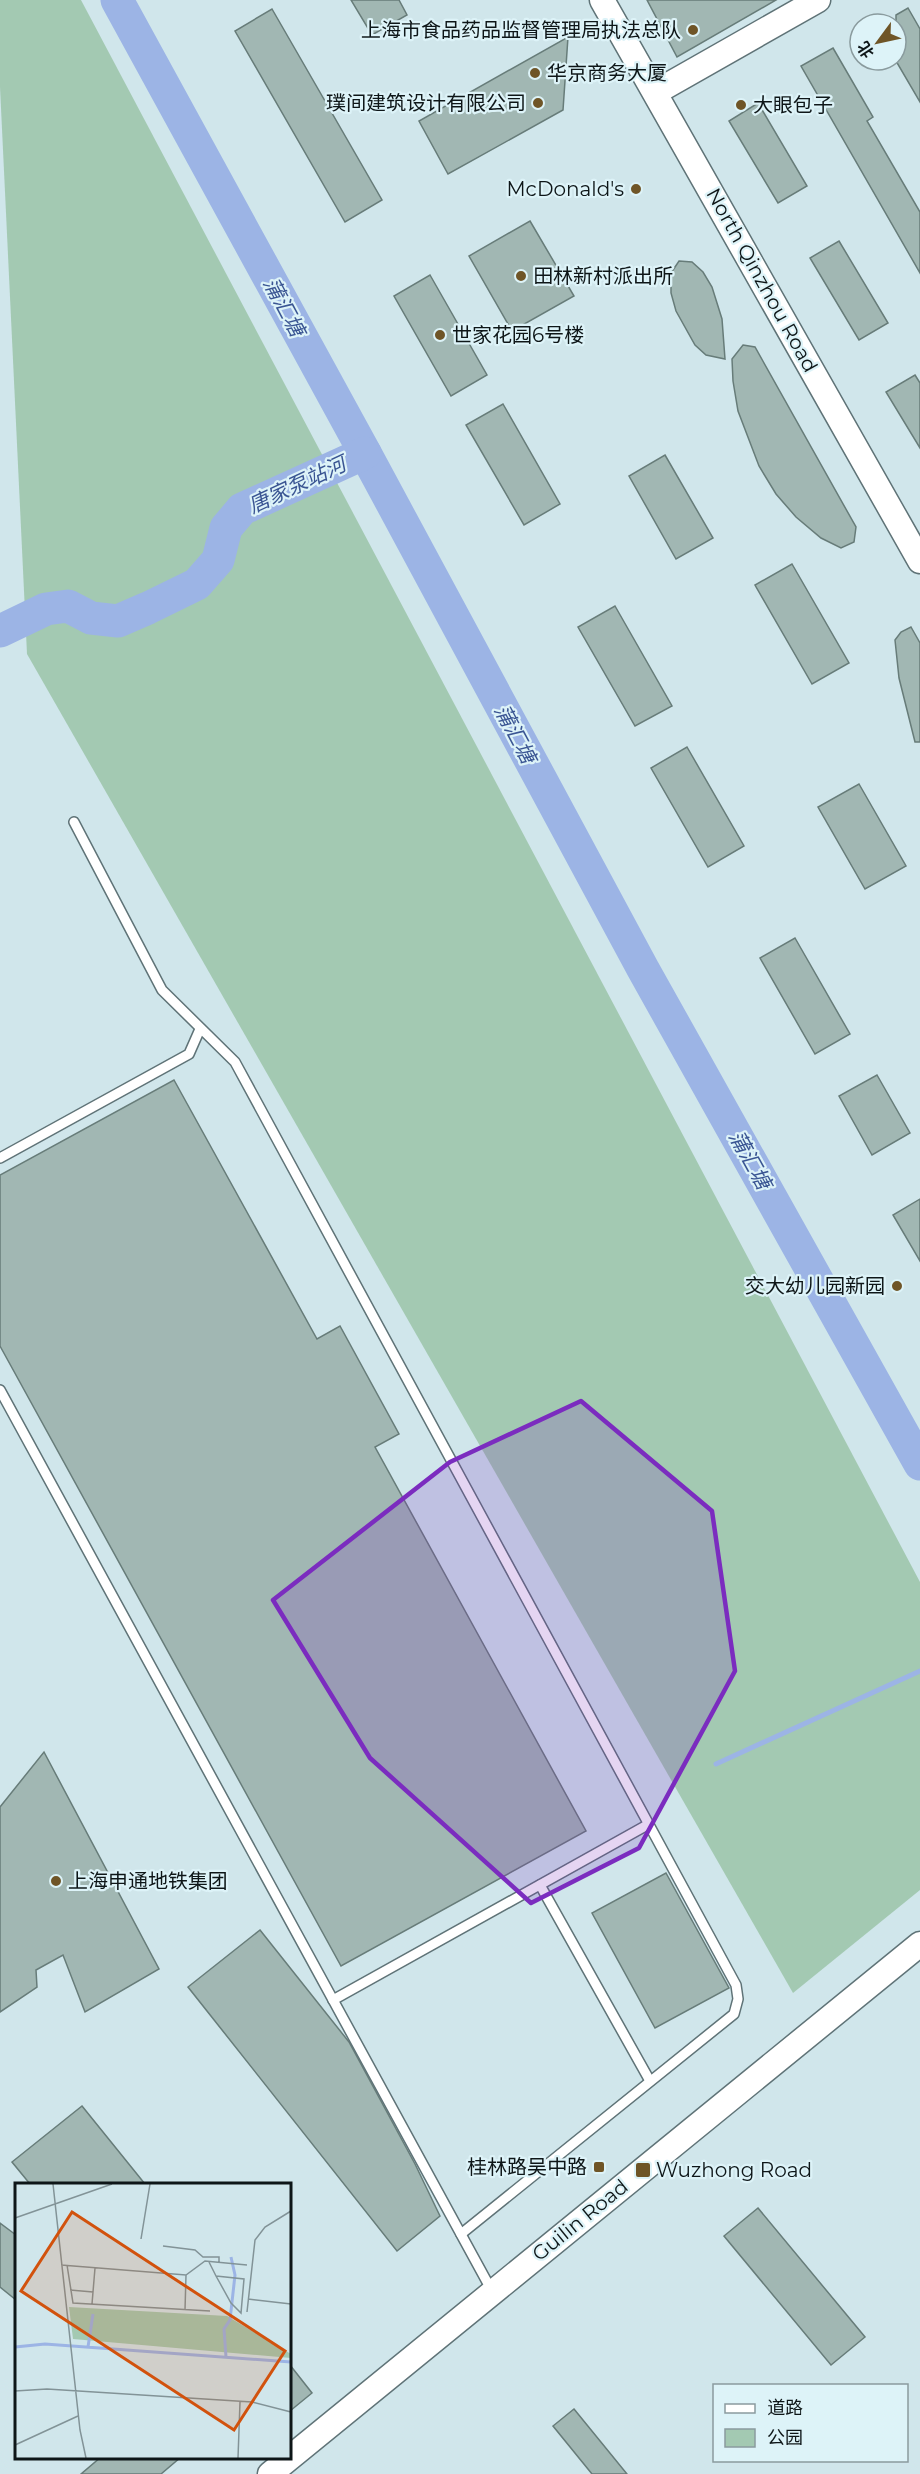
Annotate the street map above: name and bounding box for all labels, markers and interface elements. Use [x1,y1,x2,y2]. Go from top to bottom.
north arrow [848,12,908,72]
place label: 上海市食品药品监督管理局执法总队 [361,18,681,42]
marker: 上海市食品药品监督管理局执法总队 [686,23,700,37]
text: 北 [854,38,878,62]
place label: 华京商务大厦 [547,61,667,85]
marker: 华京商务大厦 [528,66,542,80]
place label: 璞间建筑设计有限公司 [326,91,526,115]
place label: 大眼包子 [753,93,833,117]
marker: 璞间建筑设计有限公司 [531,96,545,110]
marker: 大眼包子 [734,98,748,112]
place label: McDonald's [507,177,624,201]
marker: McDonald's [629,182,643,196]
street label: North Qinzhou Road [701,184,823,376]
place label: 田林新村派出所 [533,264,673,288]
marker: 田林新村派出所 [514,269,528,283]
water label: 蒲汇塘 [259,273,312,343]
place label: 世家花园6号楼 [452,323,584,347]
marker: 世家花园6号楼 [433,328,447,342]
water label: 唐家泵站河 [244,449,353,518]
water label: 蒲汇塘 [490,700,543,770]
water label: 蒲汇塘 [724,1126,778,1196]
place label: 交大幼儿园新园 [745,1274,885,1298]
marker: 交大幼儿园新园 [890,1279,904,1293]
place label: 上海申通地铁集团 [68,1869,228,1893]
marker: 上海申通地铁集团 [49,1874,63,1888]
place label: 桂林路吴中路 [467,2155,587,2179]
place label: Wuzhong Road [656,2158,812,2182]
marker: 桂林路吴中路 [592,2160,606,2174]
marker: Wuzhong Road [634,2161,652,2179]
street label: Guilin Road [527,2174,633,2266]
inset map [15,2183,291,2459]
legend [713,2384,908,2462]
text: 道路 [767,2397,803,2419]
text: 公园 [767,2427,803,2449]

